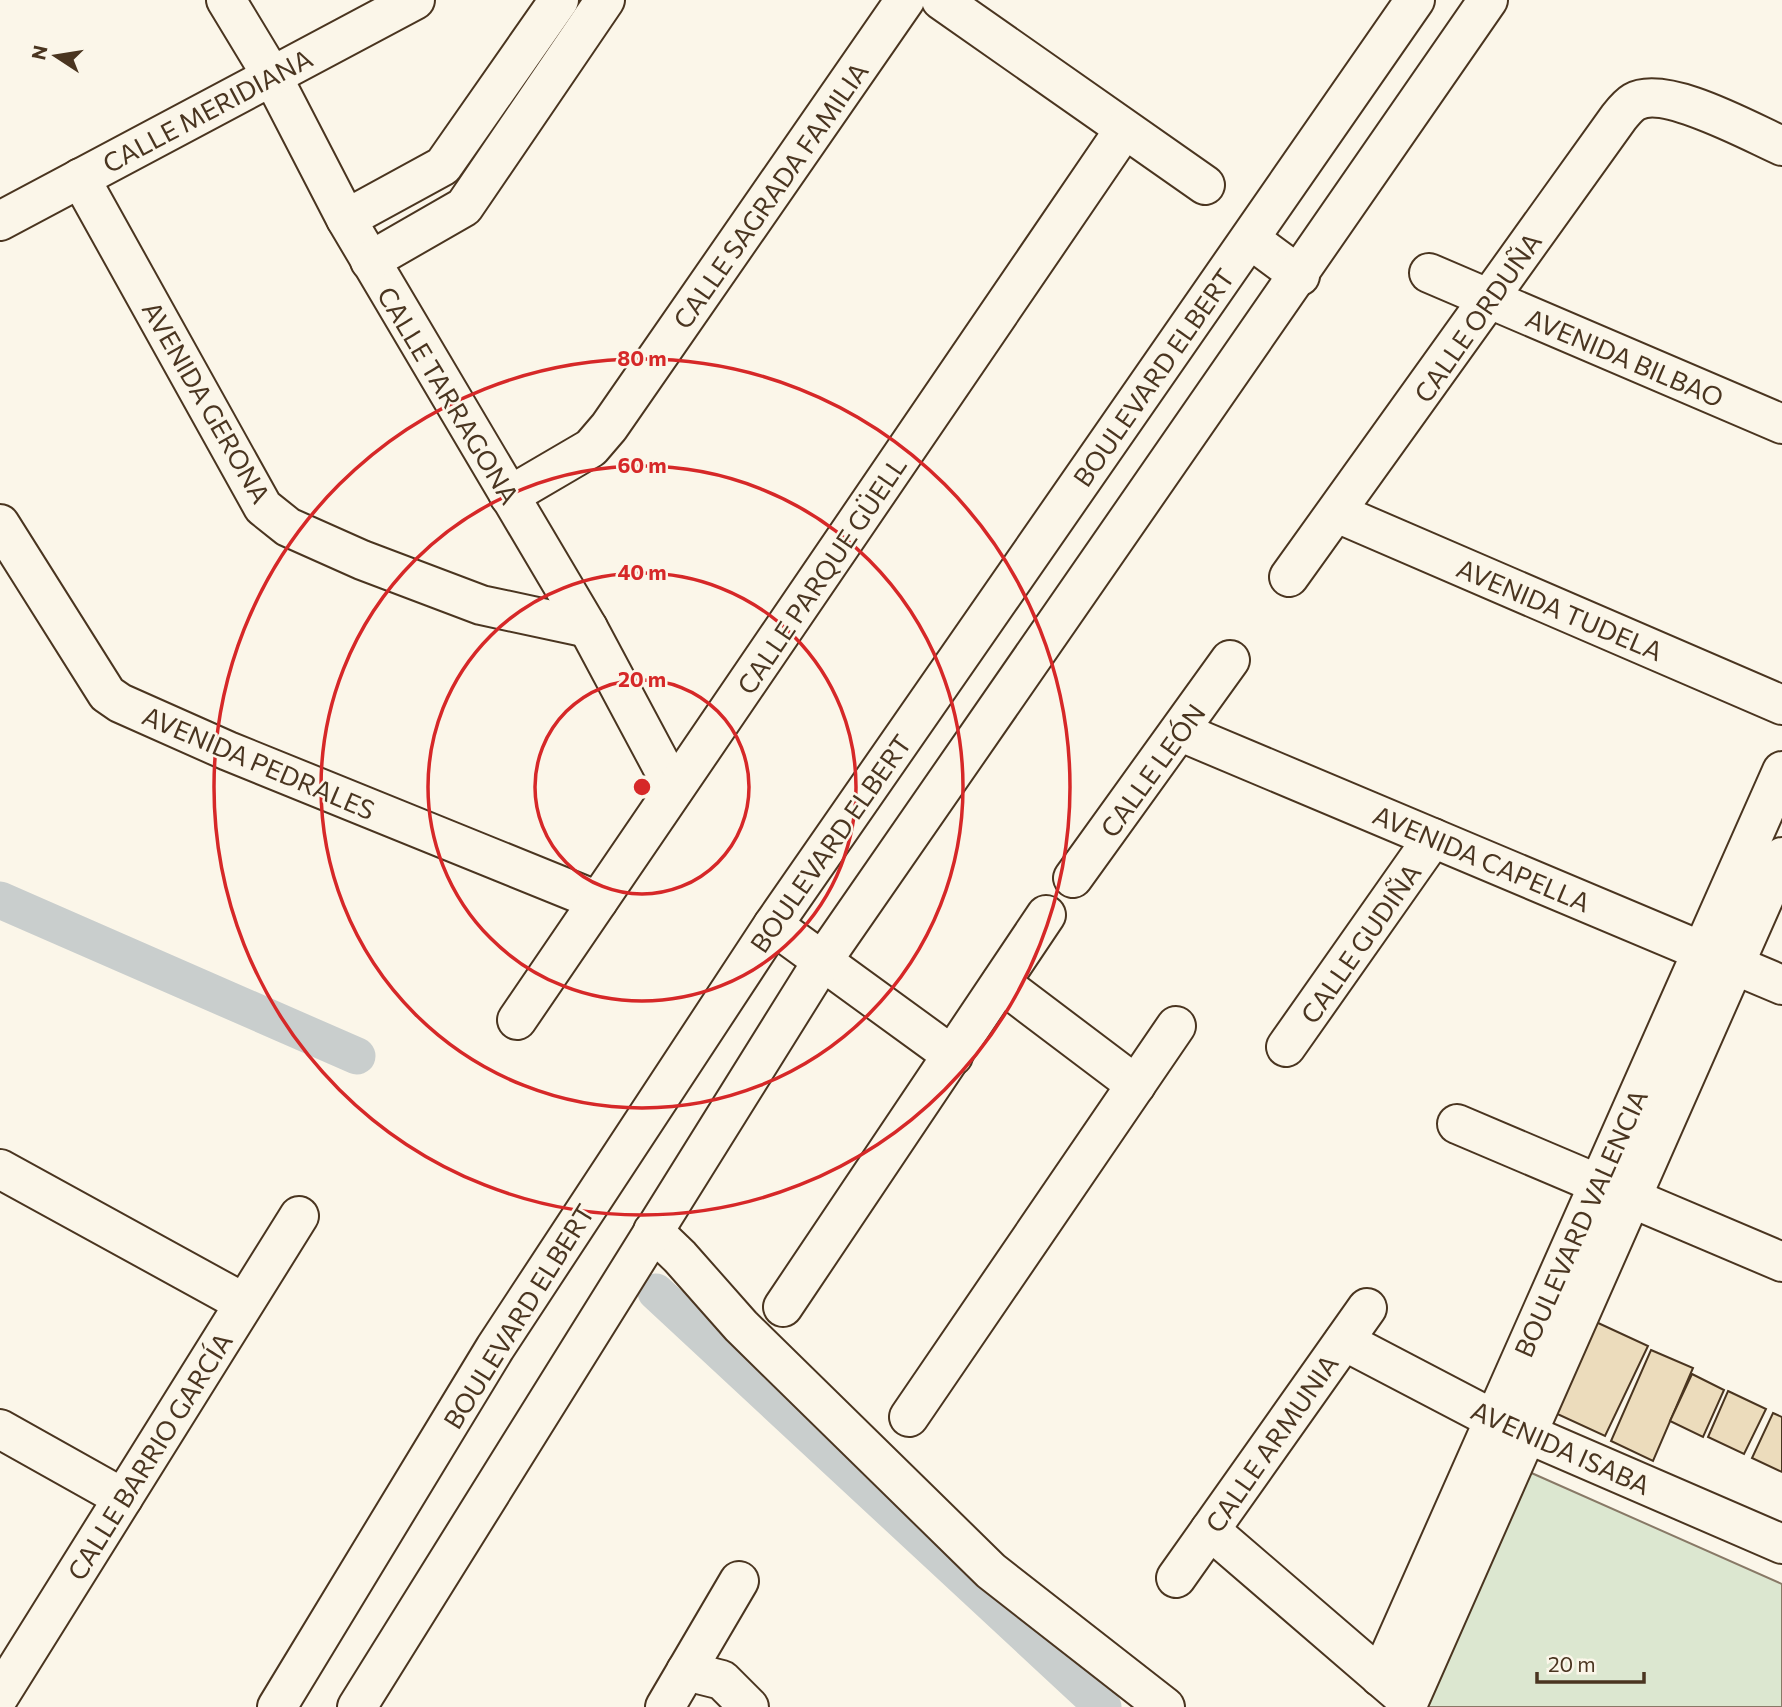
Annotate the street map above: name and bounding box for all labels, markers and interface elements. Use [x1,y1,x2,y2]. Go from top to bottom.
north arrow [21,21,91,91]
street label: CALLE MERIDIANA [97,42,317,178]
text: N [26,43,52,62]
street label: CALLE SAGRADA FAMILIA [666,56,874,334]
street label: CALLE ORDUÑA [1407,226,1547,408]
street label: BOULEVARD ELBERT [1066,262,1240,492]
street label: CALLE TARRAGONA [372,281,526,509]
street label: AVENIDA GERONA [137,296,277,508]
street label: AVENIDA BILBAO [1522,301,1728,413]
text: 80 m [617,345,667,370]
street label: CALLE PARQUE GÜELL [730,450,912,700]
text: 60 m [617,452,667,477]
street label: AVENIDA TUDELA [1452,552,1668,666]
text: 40 m [617,559,667,584]
text: 20 m [618,666,666,691]
street label: CALLE LEÓN [1093,697,1211,843]
street label: AVENIDA PEDRALES [138,699,380,825]
street label: BOULEVARD ELBERT [743,728,917,958]
centre of rings [630,775,654,799]
street label: AVENIDA CAPELLA [1369,798,1595,918]
street label: CALLE GUDIÑA [1293,857,1427,1029]
street label: BOULEVARD VALENCIA [1507,1084,1653,1362]
street label: BOULEVARD ELBERT [436,1198,600,1434]
street label: CALLE BARRIO GARCÍA [60,1326,238,1585]
street label: CALLE ARMUNIA [1198,1348,1344,1538]
street label: AVENIDA ISABA [1467,1394,1655,1500]
scale bar [1537,1640,1644,1684]
text: 20 m [1548,1651,1596,1676]

